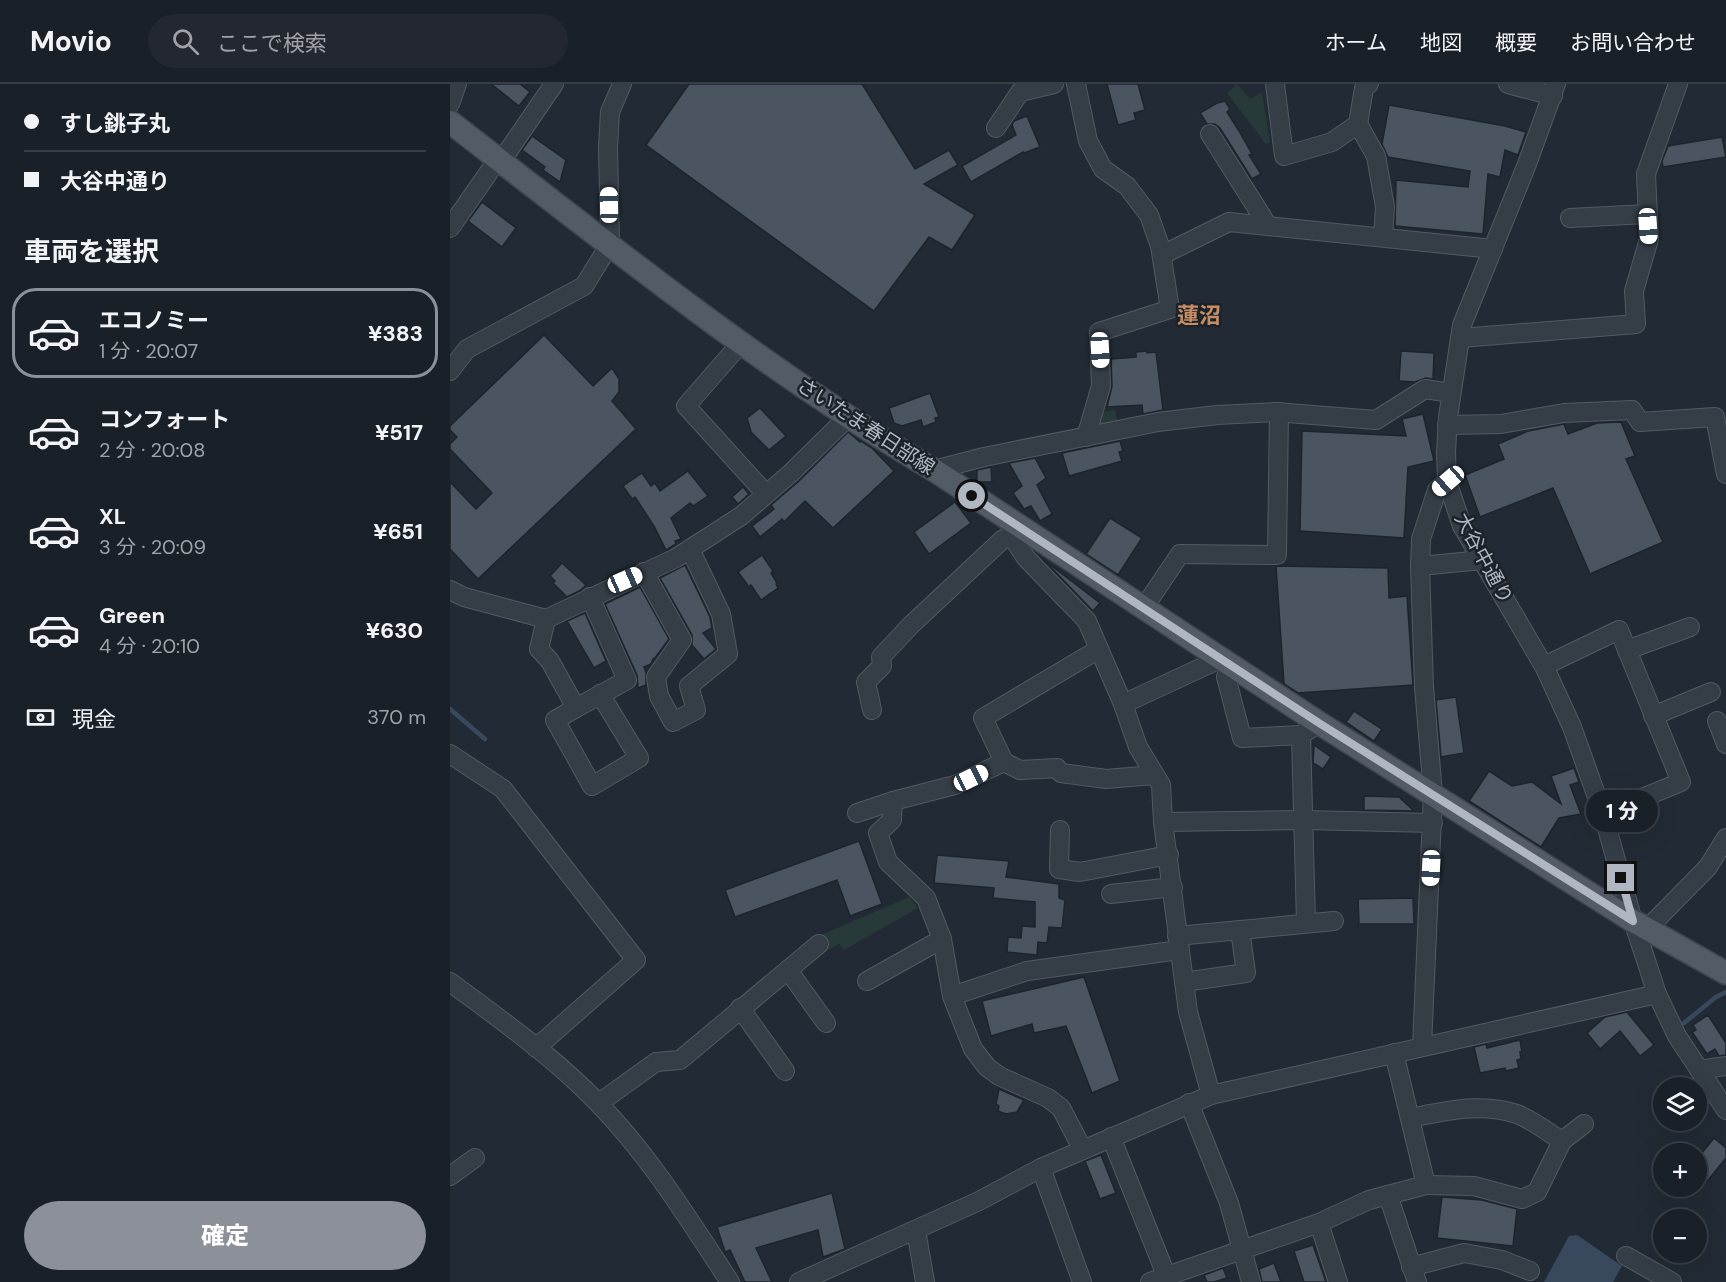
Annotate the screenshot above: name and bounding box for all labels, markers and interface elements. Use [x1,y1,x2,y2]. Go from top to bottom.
search box [148,14,568,68]
text: Movio [30,23,112,60]
icon: search [169,25,202,58]
text: ここで検索 [217,29,327,58]
text: ホーム [1325,29,1387,57]
text: 地図 [1420,29,1462,57]
text: 概要 [1495,29,1537,57]
text: お問い合わせ [1570,29,1696,57]
text: すし銚子丸 [60,109,170,138]
text: 大谷中通り [60,167,170,196]
car [600,187,618,223]
car [1638,207,1658,245]
text: 車両を選択 [24,234,159,269]
district label: 蓮沼 [1177,301,1221,330]
icon: car [27,306,81,360]
text: エコノミー [99,306,209,335]
text: ¥383 [368,319,423,348]
car [1090,332,1110,368]
text: 1 分 · 20:07 [99,338,198,364]
street label: さいたま春日部線 [792,372,940,480]
icon: car [27,405,81,459]
text: コンフォート [99,405,230,434]
text: ¥517 [375,418,423,447]
text: 2 分 · 20:08 [99,437,205,463]
car [1429,462,1467,500]
route start [958,482,985,509]
text: XL [99,502,126,531]
icon: car [27,504,81,558]
street label: 大谷中通り [1449,508,1519,608]
text: ¥651 [373,517,423,546]
text: 3 分 · 20:09 [99,534,206,560]
car [605,564,645,596]
text: Green [99,601,165,630]
icon: car [27,603,81,657]
text: ¥630 [366,616,423,645]
text: 4 分 · 20:10 [99,633,200,659]
icon: cash [24,701,57,734]
text: 370 m [367,704,426,730]
text: 現金 [72,705,116,734]
car [951,762,991,794]
callout: 1 分 [1585,791,1657,833]
text: 1 分 [1606,798,1638,824]
car [1421,850,1441,886]
route end [1607,864,1634,891]
map controls [1653,1077,1707,1263]
button: layers [1653,1077,1707,1131]
button: + [1653,1143,1707,1197]
button: 確定 [24,1201,426,1270]
button: − [1653,1209,1707,1263]

